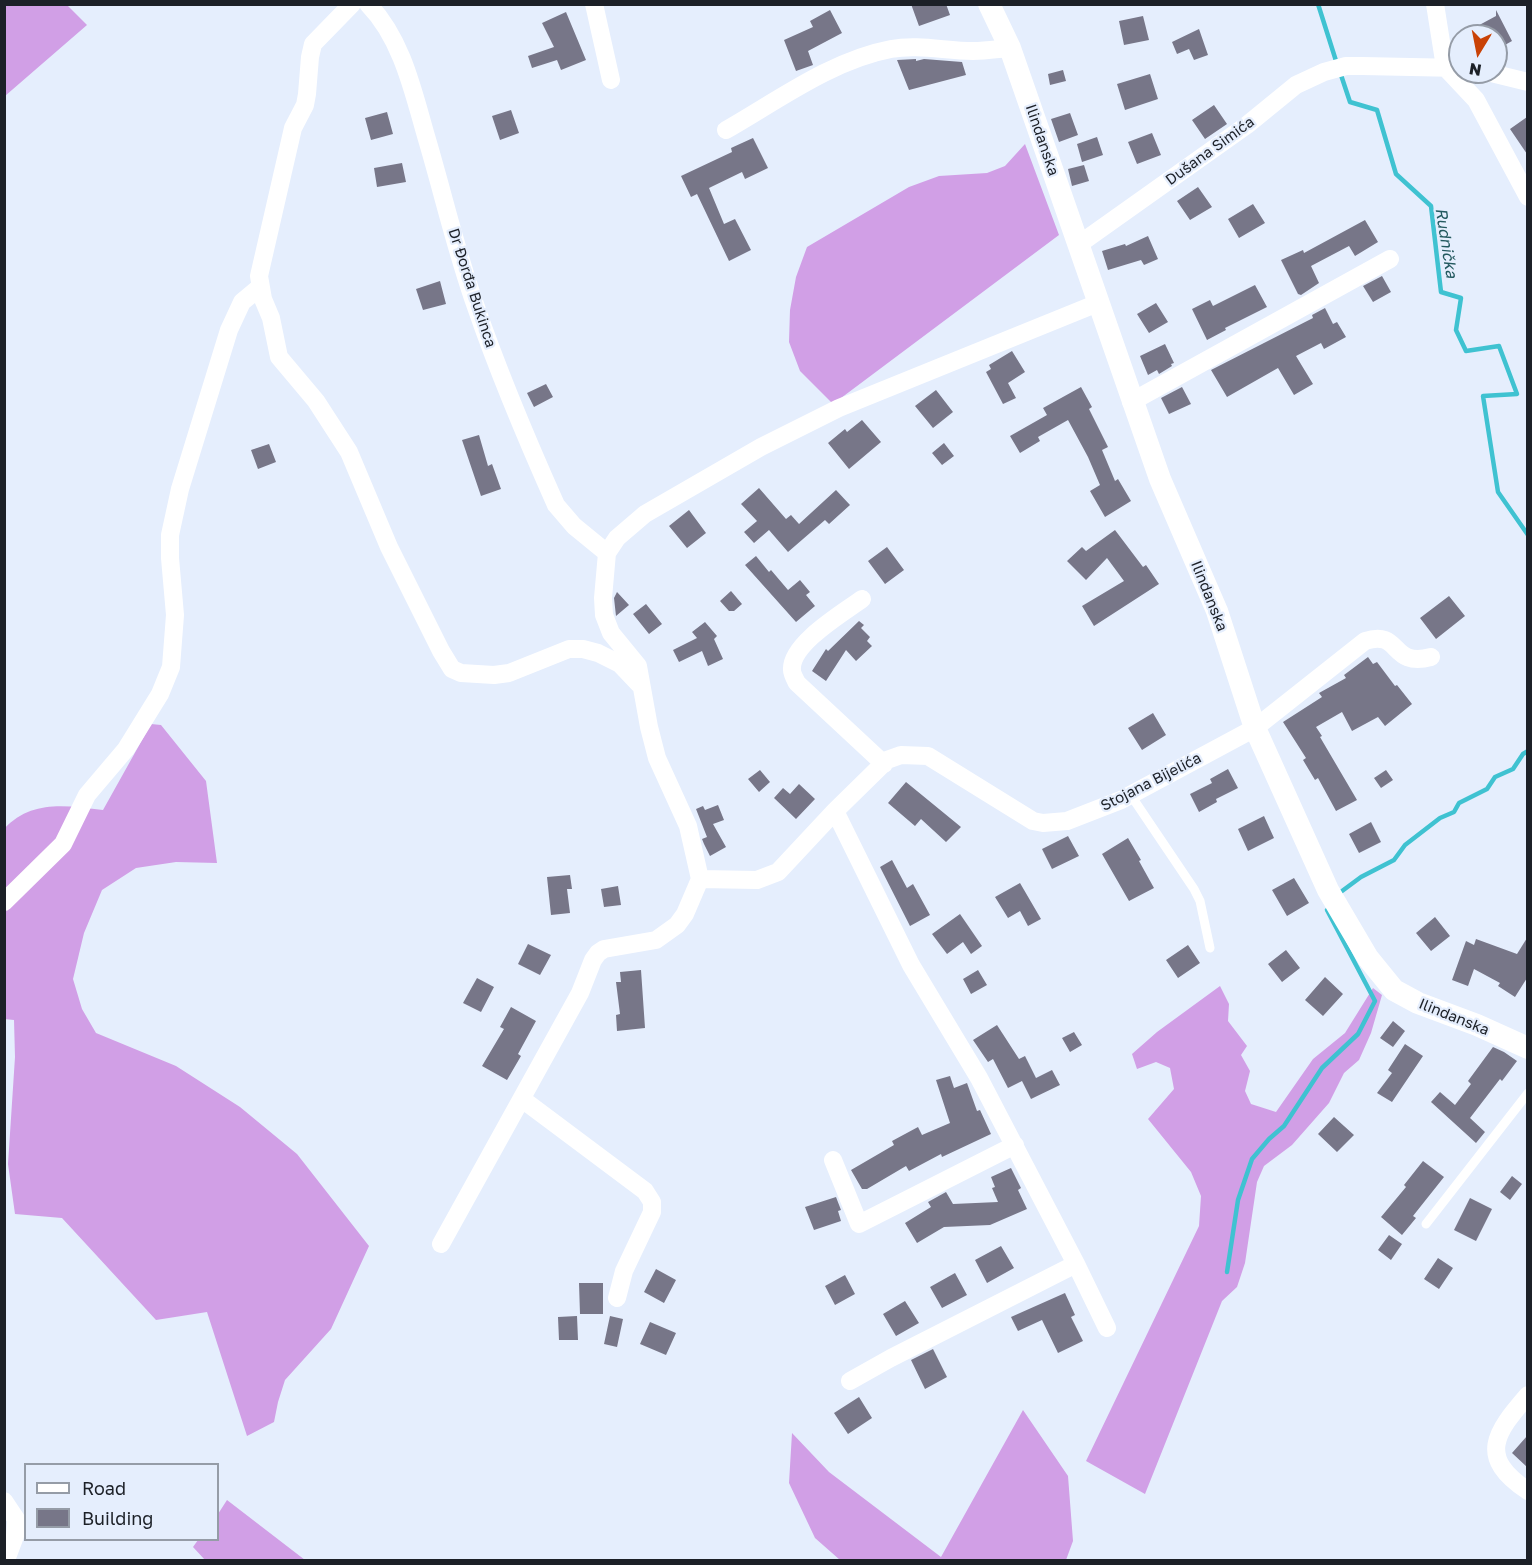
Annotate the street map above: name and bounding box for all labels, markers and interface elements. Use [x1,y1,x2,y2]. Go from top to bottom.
north arrow [1448,24,1508,84]
text: N [1467,59,1483,81]
street label: Ilindanska [1021,102,1063,178]
street label: Dušana Simića [1162,113,1258,189]
water label: Rudnička [1431,207,1461,279]
street label: Dr Đorđa Bukinca [444,226,500,350]
street label: Ilindanska [1187,558,1231,634]
street label: Stojana Bijelića [1098,749,1204,815]
street label: Ilindanska [1416,995,1492,1039]
legend [24,1463,219,1541]
text: Road [82,1477,126,1499]
text: Building [82,1507,153,1529]

